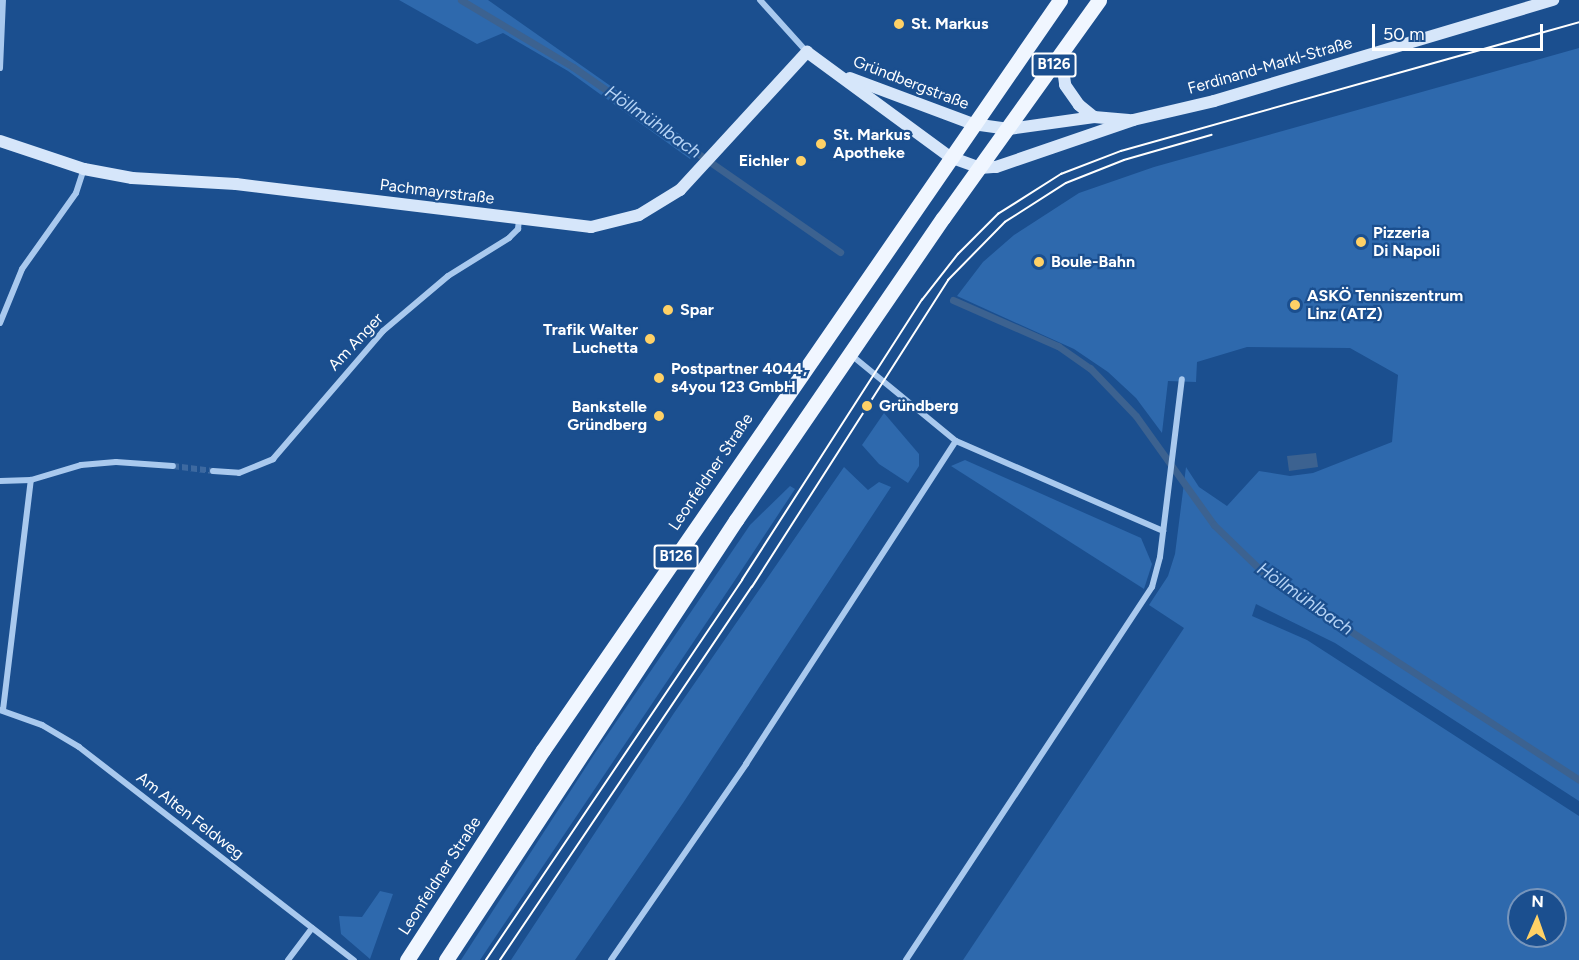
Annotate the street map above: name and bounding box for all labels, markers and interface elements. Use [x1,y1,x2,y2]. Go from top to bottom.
scale bar [1375,12,1546,50]
place label: St. Markus [911,14,988,34]
marker: St. Markus [892,17,906,31]
text: 50 m [1383,23,1425,45]
street label: Ferdinand-Markl-Straße [1186,33,1354,99]
street label: Gründbergstraße [850,52,972,114]
road number: B126 [1032,53,1076,77]
water label: Höllmühlbach [601,81,705,163]
place label: St. Markus Apotheke [833,125,910,163]
marker: St. Markus Apotheke [814,137,828,151]
place label: Eichler [739,151,789,171]
marker: Eichler [794,154,808,168]
street label: Pachmayrstraße [379,175,495,209]
place label: Pizzeria Di Napoli [1373,223,1440,261]
marker: Pizzeria Di Napoli [1354,235,1368,249]
place label: Boule-Bahn [1051,252,1135,272]
marker: Boule-Bahn [1032,255,1046,269]
place label: ASKÖ Tenniszentrum Linz (ATZ) [1307,286,1463,324]
marker: ASKÖ Tenniszentrum Linz (ATZ) [1288,298,1302,312]
place label: Spar [680,300,714,320]
marker: Spar [661,303,675,317]
street label: Am Anger [325,309,387,375]
place label: Trafik Walter Luchetta [543,320,638,358]
marker: Trafik Walter Luchetta [643,332,657,346]
place label: Postpartner 4044, s4you 123 GmbH [671,359,807,397]
marker: Postpartner 4044, s4you 123 GmbH [652,371,666,385]
place label: Gründberg [879,396,959,416]
place label: Bankstelle Gründberg [567,397,647,435]
marker: Gründberg [860,399,874,413]
marker: Bankstelle Gründberg [652,409,666,423]
street label: Leonfeldner Straße [665,410,757,534]
road number: B126 [654,545,698,569]
water label: Höllmühlbach [1253,558,1357,640]
street label: Am Alten Feldweg [132,768,248,864]
street label: Leonfeldner Straße [395,813,485,939]
north arrow [1507,888,1567,948]
text: N [1531,892,1544,911]

